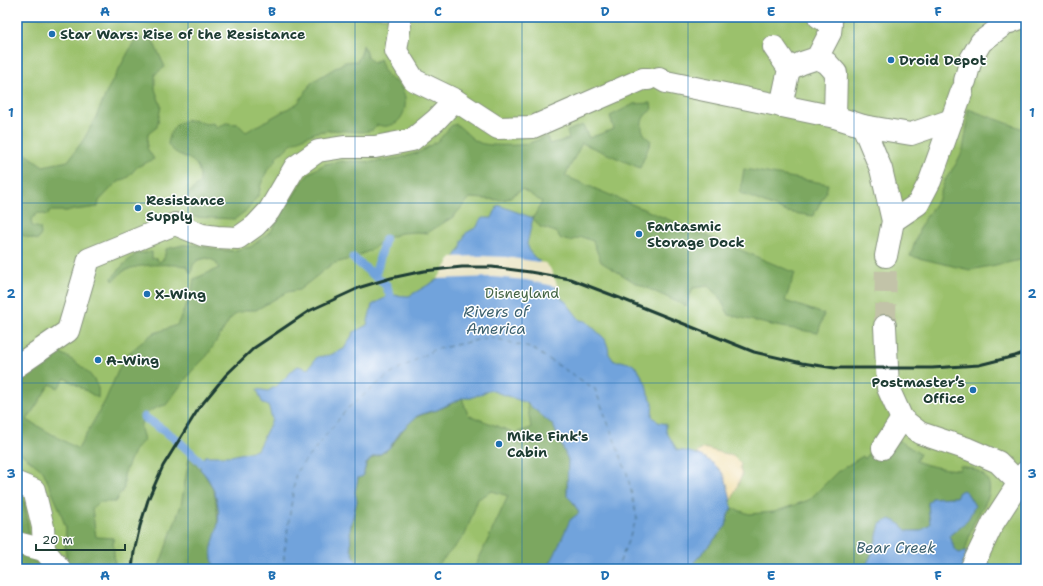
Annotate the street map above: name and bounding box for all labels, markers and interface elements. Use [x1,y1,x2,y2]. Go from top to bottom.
text: A [100,3,110,20]
text: B [268,3,276,20]
text: C [434,3,442,20]
text: D [600,3,610,20]
text: E [767,3,776,20]
text: F [934,3,942,20]
place label: Star Wars: Rise of the Resistance [60,25,305,43]
marker: Star Wars: Rise of the Resistance [47,29,57,39]
place label: Droid Depot [899,51,986,69]
marker: Droid Depot [886,55,896,65]
text: 1 [8,104,14,121]
text: 1 [1029,104,1035,121]
place label: Resistance Supply [146,191,225,225]
marker: Resistance Supply [133,203,143,213]
place label: Fantasmic Storage Dock [647,217,745,251]
marker: Fantasmic Storage Dock [634,229,644,239]
park label: Disneyland [485,284,559,302]
text: 2 [6,285,16,302]
place label: X-Wing [155,285,206,303]
text: 2 [1027,285,1037,302]
marker: X-Wing [142,289,152,299]
water label: Rivers of America [464,302,531,339]
place label: A-Wing [106,351,159,369]
marker: A-Wing [93,355,103,365]
place label: Postmaster’s Office [871,373,965,407]
marker: Postmaster’s Office [968,385,978,395]
place label: Mike Fink's Cabin [507,427,588,461]
marker: Mike Fink's Cabin [494,439,504,449]
text: 3 [6,465,16,482]
text: 3 [1027,465,1037,482]
scale bar [36,526,125,552]
text: 20 m [42,532,73,548]
water label: Bear Creek [856,538,936,558]
text: A [100,567,110,584]
text: B [268,567,276,584]
text: C [434,567,442,584]
text: D [600,567,610,584]
text: E [767,567,776,584]
text: F [934,567,942,584]

